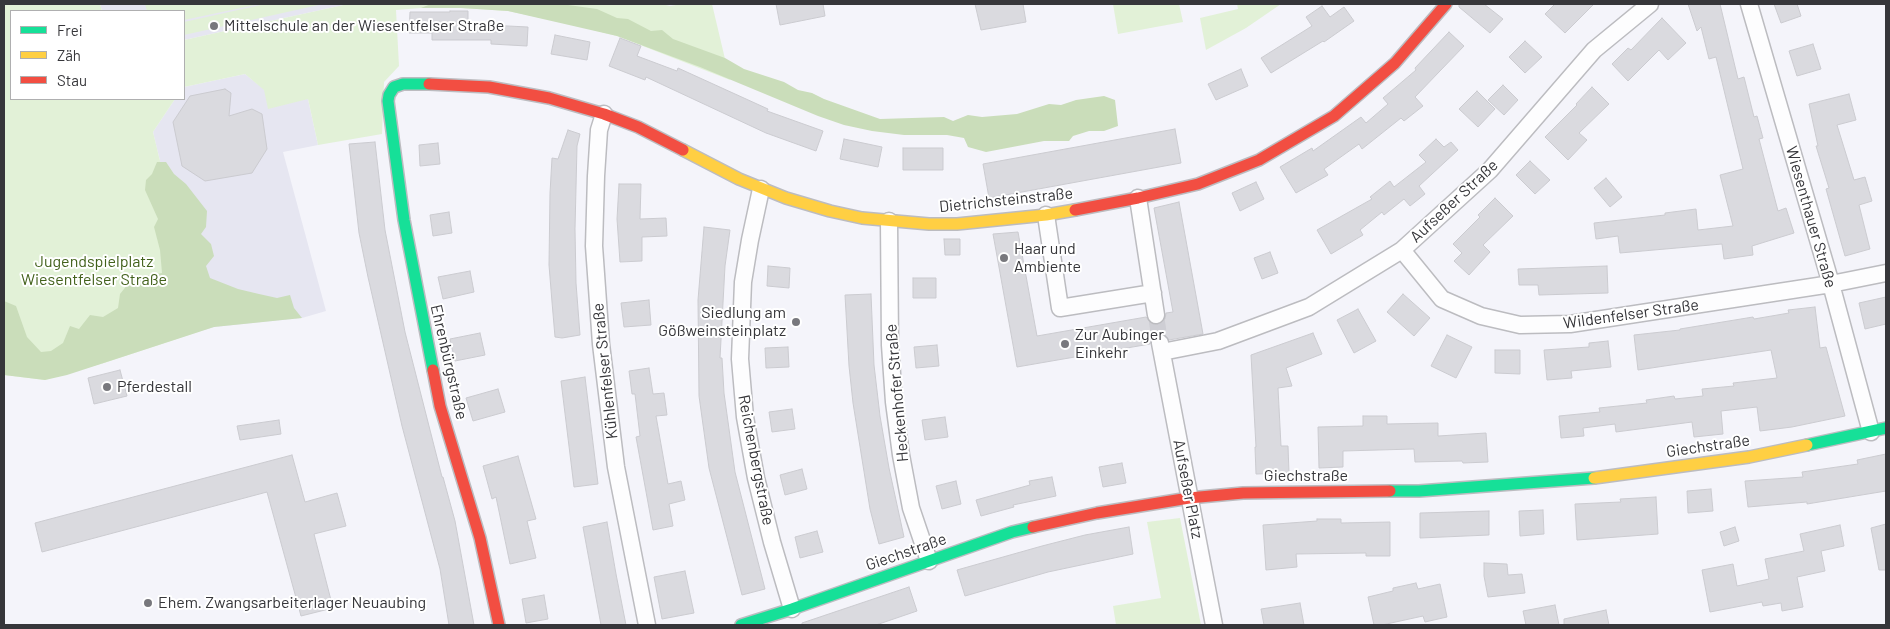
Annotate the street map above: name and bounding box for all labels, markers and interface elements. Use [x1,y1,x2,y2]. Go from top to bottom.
legend [10,10,185,100]
place label: Mittelschule an der Wiesentfelser Straße [224,16,504,36]
marker: Mittelschule an der Wiesentfelser Straße [208,20,220,32]
text: Frei [57,21,83,39]
text: Zäh [57,46,81,64]
text: Stau [57,71,87,89]
street label: Wiesenthauer Straße [1782,144,1840,290]
street label: Aufseßer Straße [1406,155,1502,247]
street label: Dietrichsteinstraße [938,183,1074,217]
place label: Haar und Ambiente [1014,239,1081,277]
park label: Jugendspielplatz Wiesentfelser Straße [21,252,167,290]
marker: Haar und Ambiente [998,252,1010,264]
street label: Wildenfelser Straße [1562,295,1700,333]
street label: Kühlenfelser Straße [588,302,622,440]
street label: Ehrenbürgstraße [426,303,472,421]
place label: Siedlung am Gößweinsteinplatz [658,303,786,341]
marker: Siedlung am Gößweinsteinplatz [790,316,802,328]
street label: Heckenhofer Straße [881,323,913,463]
place label: Zur Aubinger Einkehr [1075,325,1164,363]
marker: Zur Aubinger Einkehr [1059,338,1071,350]
place label: Pferdestall [117,377,192,397]
marker: Pferdestall [101,381,113,393]
street label: Reichenbergstraße [734,393,778,527]
street label: Giechstraße [1665,431,1751,461]
street label: Aufseßer Platz [1169,438,1207,540]
street label: Giechstraße [1264,466,1348,486]
street label: Giechstraße [863,529,949,575]
place label: Ehem. Zwangsarbeiterlager Neuaubing [158,593,426,613]
marker: Ehem. Zwangsarbeiterlager Neuaubing [142,597,154,609]

